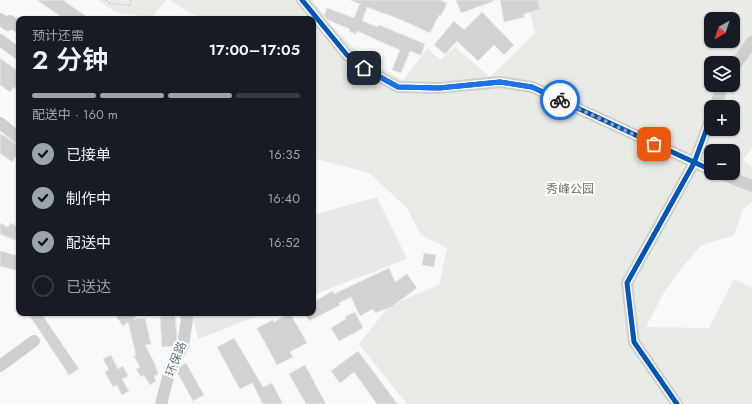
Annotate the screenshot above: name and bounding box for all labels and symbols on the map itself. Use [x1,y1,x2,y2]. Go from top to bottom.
north arrow [704,12,740,48]
pin [347,51,381,85]
courier [540,80,580,120]
pin [637,127,671,161]
park label: 秀峰公园 [546,180,594,198]
street label: 环保路 [161,339,191,379]

